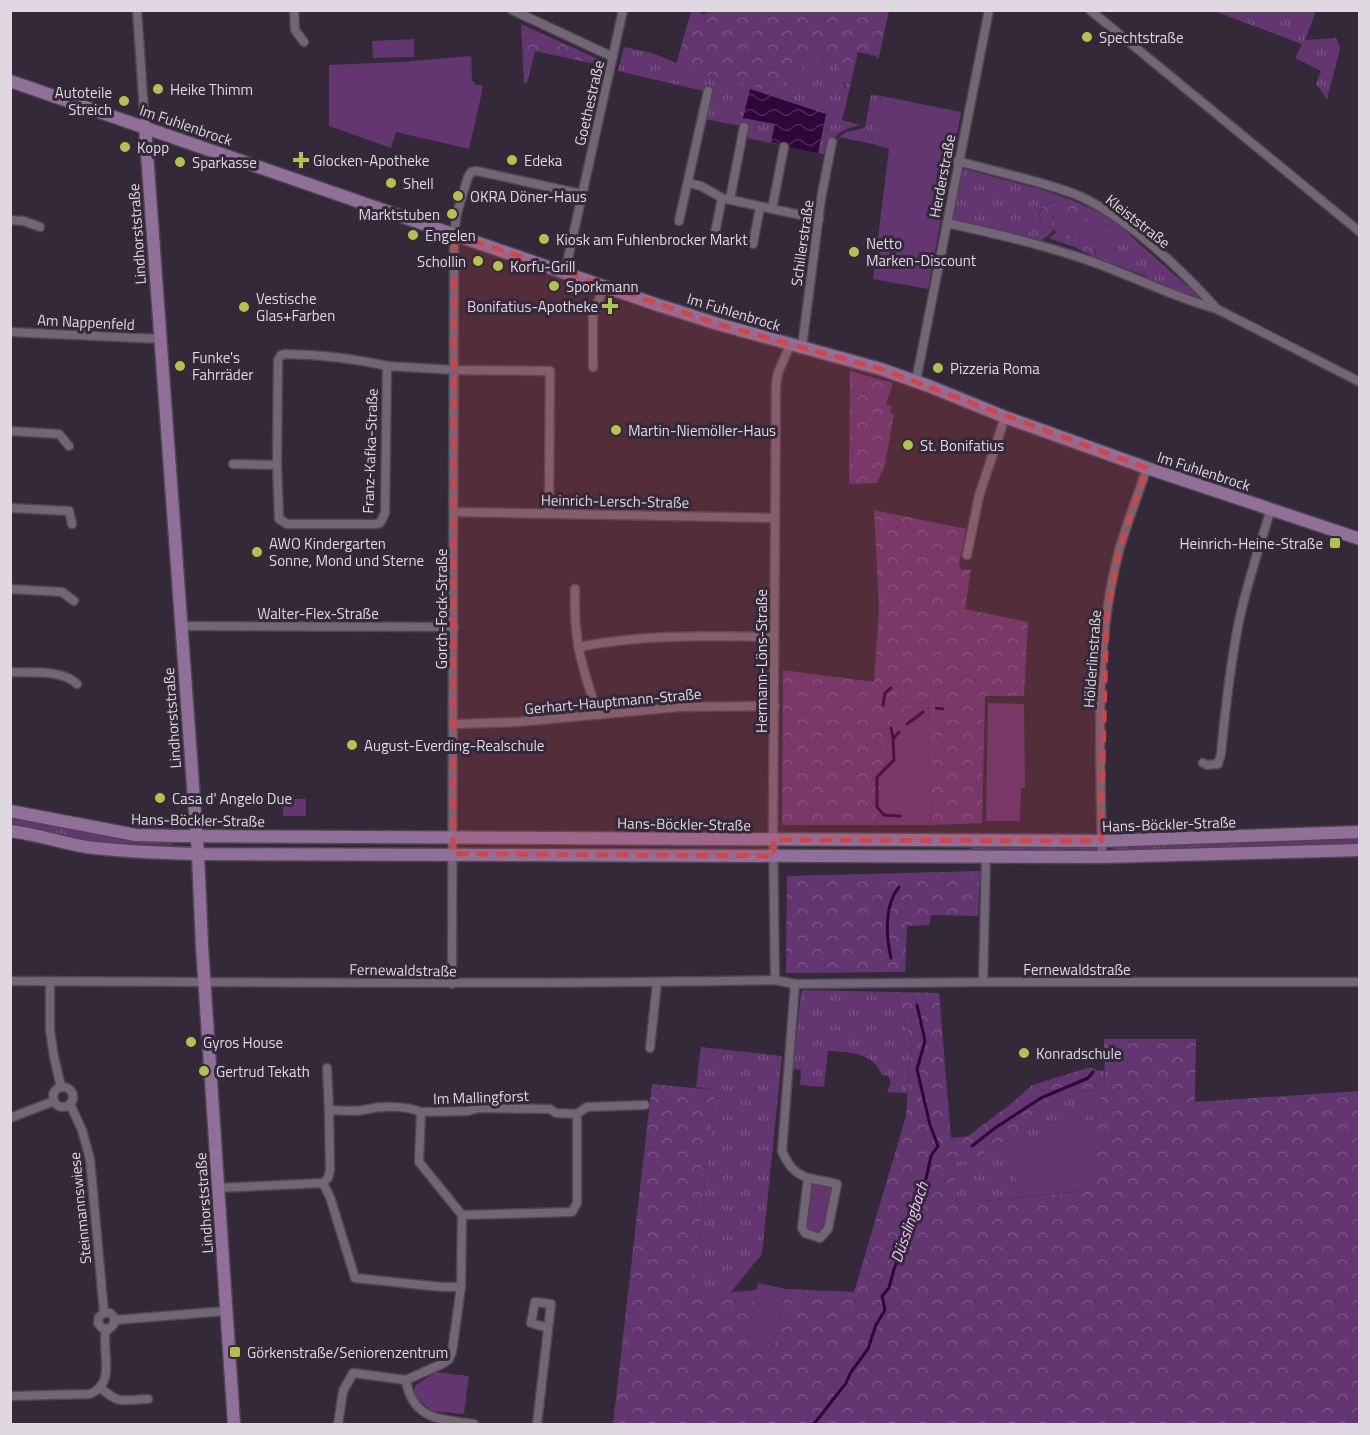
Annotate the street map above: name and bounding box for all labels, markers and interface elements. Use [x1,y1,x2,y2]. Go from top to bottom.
place label: Spechtstraße [1099,26,1184,49]
marker: Spechtstraße [1080,30,1094,44]
street label: Goethestraße [568,58,610,148]
place label: Heike Thimm [170,78,253,101]
place label: Autoteile Streich [55,81,112,121]
marker: Heike Thimm [151,82,165,96]
marker: Autoteile Streich [117,94,131,108]
street label: Im Fuhlenbrock [136,98,236,152]
street label: Herderstraße [923,132,961,220]
place label: Kopp [137,136,169,159]
marker: Kopp [118,140,132,154]
place label: Glocken-Apotheke [313,149,429,172]
place label: Edeka [524,149,563,172]
place label: Sparkasse [192,151,257,174]
marker: Glocken-Apotheke [294,153,308,167]
marker: Edeka [505,153,519,167]
marker: Sparkasse [173,155,187,169]
place label: Shell [403,172,434,195]
marker: Shell [384,176,398,190]
street label: Lindhorststraße [122,183,152,285]
place label: OKRA Döner-Haus [470,185,587,208]
street label: Kleiststraße [1101,188,1175,254]
marker: OKRA Döner-Haus [451,189,465,203]
street label: Schillerstraße [785,198,819,288]
place label: Marktstuben [359,203,440,226]
marker: Marktstuben [445,207,459,221]
place label: Engelen [425,224,476,247]
marker: Engelen [406,228,420,242]
place label: Kiosk am Fuhlenbrocker Markt [556,228,748,251]
marker: Kiosk am Fuhlenbrocker Markt [537,232,551,246]
place label: Netto Marken-Discount [866,232,977,272]
marker: Netto Marken-Discount [847,245,861,259]
place label: Schollin [417,250,466,273]
marker: Schollin [471,254,485,268]
place label: Korfu-Grill [510,255,576,278]
marker: Korfu-Grill [491,259,505,273]
place label: Sporkmann [566,275,639,298]
marker: Sporkmann [547,279,561,293]
place label: Vestische Glas+Farben [256,287,335,327]
street label: Im Fuhlenbrock [684,287,784,337]
place label: Bonifatius-Apotheke [467,295,598,318]
marker: Bonifatius-Apotheke [603,299,617,313]
marker: Vestische Glas+Farben [237,300,251,314]
street label: Am Nappenfeld [37,308,135,336]
place label: Funke's Fahrräder [192,346,254,386]
place label: Pizzeria Roma [950,357,1040,380]
marker: Funke's Fahrräder [173,359,187,373]
marker: Pizzeria Roma [931,361,945,375]
street label: Franz-Kafka-Straße [356,388,384,514]
place label: Martin-Niemöller-Haus [628,419,776,442]
marker: Martin-Niemöller-Haus [609,423,623,437]
place label: St. Bonifatius [920,434,1004,457]
marker: St. Bonifatius [901,438,915,452]
street label: Im Fuhlenbrock [1154,445,1254,497]
street label: Heinrich-Lersch-Straße [541,488,689,514]
place label: AWO Kindergarten Sonne, Mond und Sterne [269,532,424,572]
place label: Heinrich-Heine-Straße [1180,532,1323,555]
marker: Heinrich-Heine-Straße [1328,536,1342,550]
marker: AWO Kindergarten Sonne, Mond und Sterne [250,545,264,559]
street label: Gorch-Fock-Straße [430,549,453,669]
street label: Hermann-Löns-Straße [750,589,773,733]
street label: Walter-Flex-Straße [257,602,379,625]
street label: Hölderlinstraße [1077,609,1107,709]
street label: Lindhorststraße [157,667,187,769]
street label: Gerhart-Hauptmann-Straße [524,682,702,720]
place label: August-Everding-Realschule [364,734,544,757]
marker: August-Everding-Realschule [345,738,359,752]
place label: Casa d' Angelo Due [172,787,292,810]
marker: Casa d' Angelo Due [153,791,167,805]
street label: Hans-Böckler-Straße [131,807,265,833]
street label: Hans-Böckler-Straße [1102,810,1236,838]
street label: Hans-Böckler-Straße [617,811,751,837]
street label: Fernewaldstraße [349,958,457,982]
street label: Fernewaldstraße [1023,958,1131,981]
place label: Gyros House [203,1031,283,1054]
marker: Gyros House [184,1035,198,1049]
place label: Konradschule [1036,1042,1122,1065]
marker: Konradschule [1017,1046,1031,1060]
place label: Gertrud Tekath [216,1060,310,1083]
marker: Gertrud Tekath [197,1064,211,1078]
street label: Im Mallingforst [433,1084,530,1110]
street label: Steinmannswiese [63,1151,97,1265]
street label: Lindhorststraße [189,1152,219,1254]
water label: Düsslingbach [884,1177,934,1266]
place label: Görkenstraße/Seniorenzentrum [247,1341,448,1364]
marker: Görkenstraße/Seniorenzentrum [228,1345,242,1359]

